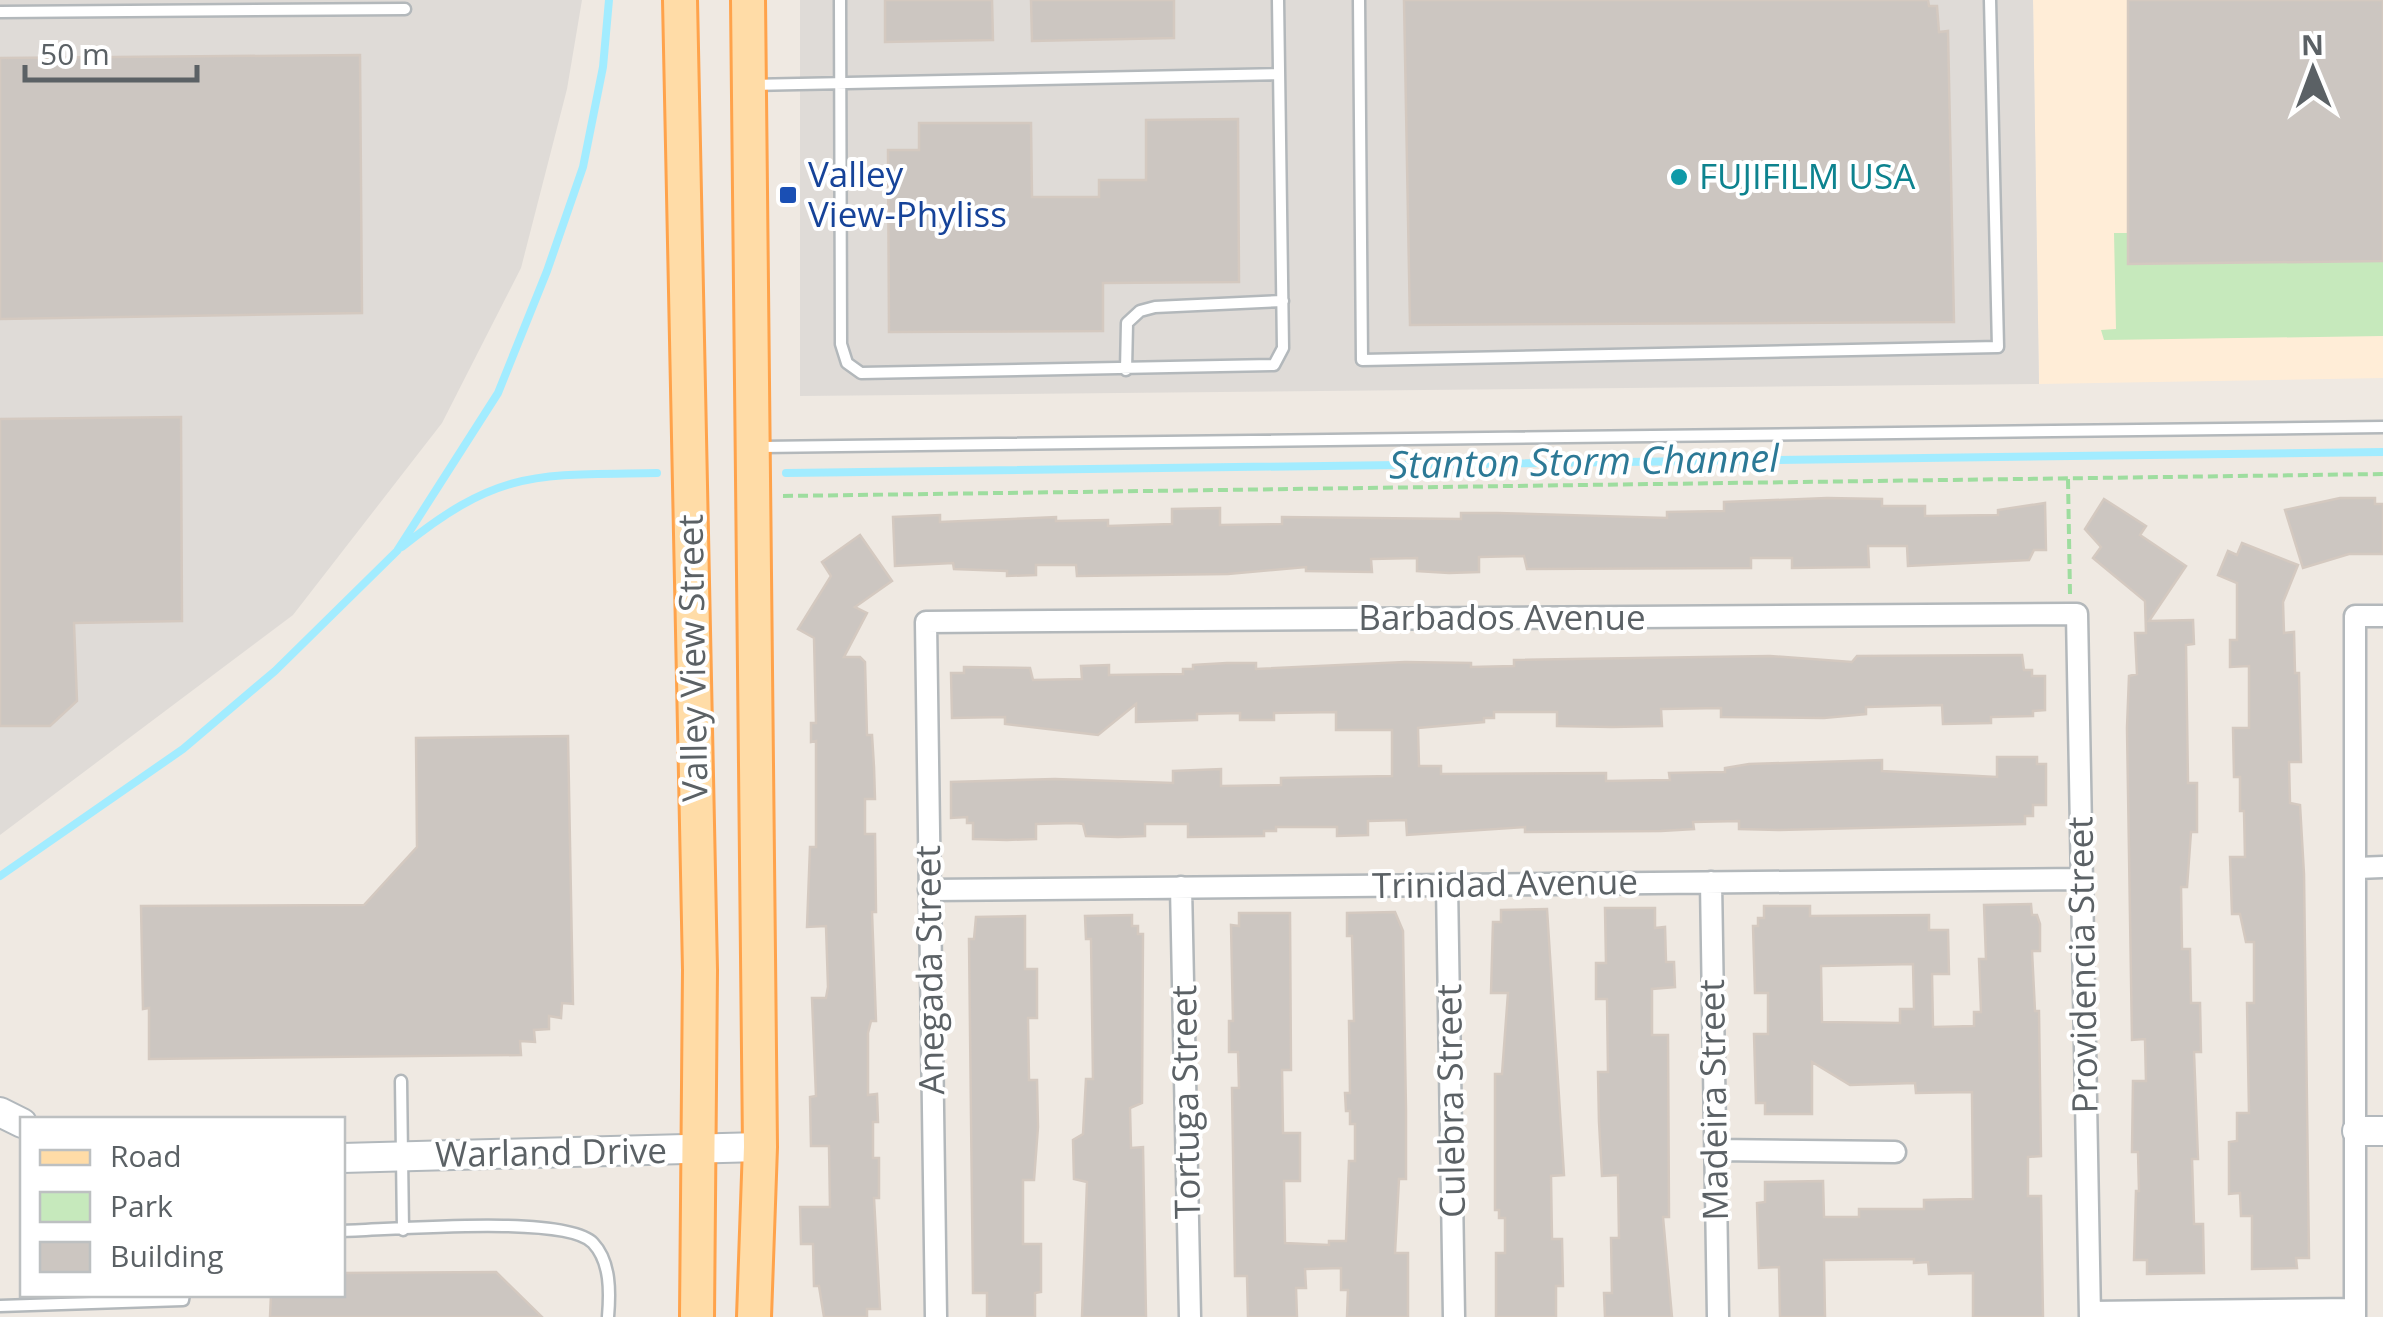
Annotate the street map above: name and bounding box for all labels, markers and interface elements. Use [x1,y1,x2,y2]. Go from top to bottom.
scale bar [25,20,198,82]
north arrow [2263,20,2363,120]
text: N [2301,25,2324,63]
text: 50 m [40,33,110,74]
place label: Valley View-Phyliss [808,150,1007,237]
place label: FUJIFILM USA [1699,152,1916,199]
marker: FUJIFILM USA [1668,166,1690,188]
marker: Valley View-Phyliss [777,184,799,206]
water label: Stanton Storm Channel [1389,431,1781,489]
street label: Valley View Street [665,514,718,802]
street label: Barbados Avenue [1358,593,1646,640]
street label: Providencia Street [2055,816,2108,1114]
street label: Anegada Street [903,845,954,1095]
street label: Trinidad Avenue [1372,857,1638,908]
street label: Madeira Street [1687,979,1738,1221]
street label: Culebra Street [1424,984,1475,1218]
street label: Tortuga Street [1159,985,1210,1219]
legend [20,1117,345,1297]
street label: Warland Drive [435,1126,667,1177]
text: Road [110,1135,182,1176]
text: Park [110,1185,173,1226]
text: Building [110,1235,224,1276]

